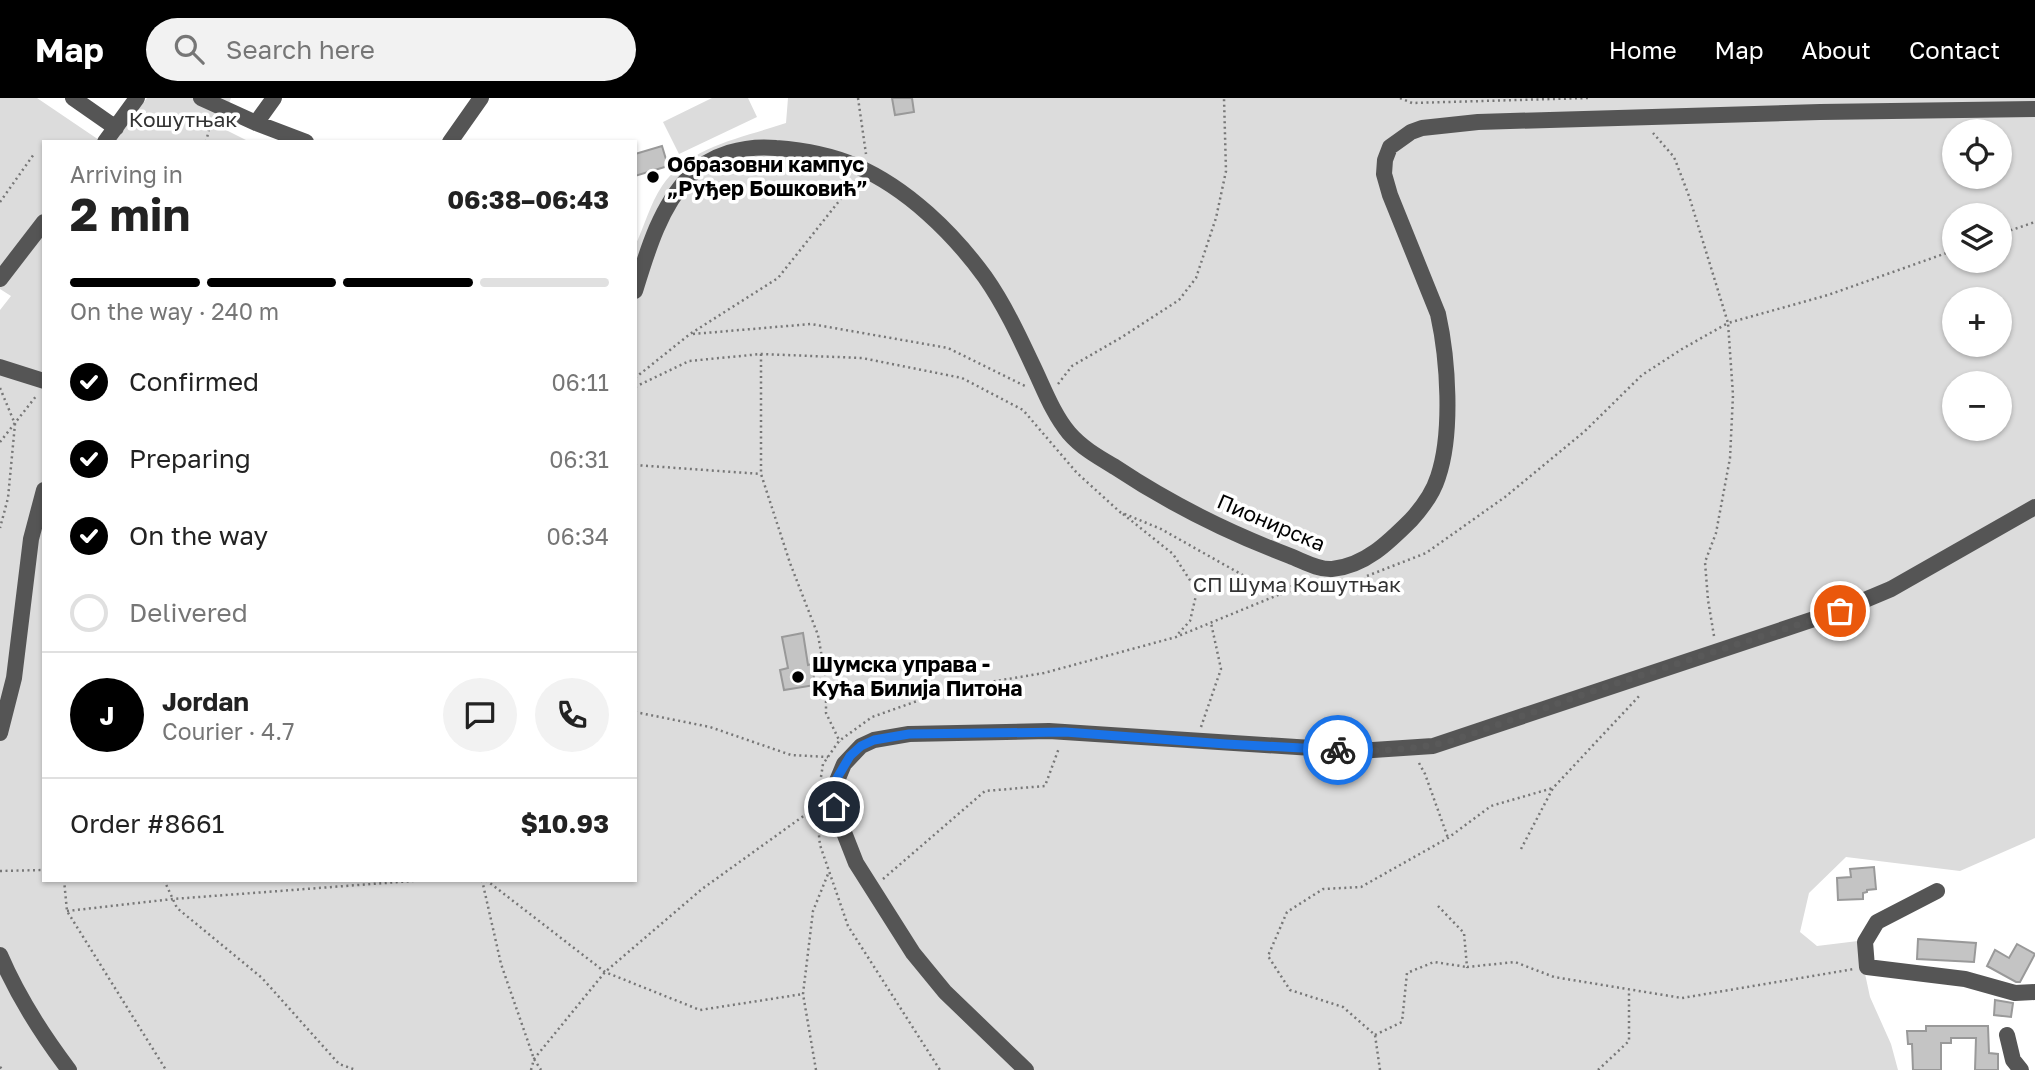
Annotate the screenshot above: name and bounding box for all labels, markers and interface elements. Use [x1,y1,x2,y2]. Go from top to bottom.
search box [146,18,636,81]
text: Map [35,30,104,69]
icon: search [170,30,208,68]
text: Search here [226,34,375,65]
text: Home [1609,35,1677,64]
text: Map [1715,35,1764,64]
text: About [1802,35,1871,64]
text: Contact [1909,35,2000,64]
park label: Кошутњак [129,106,237,132]
map controls [1942,119,2012,441]
button: locate [1942,119,2012,189]
place label: Образовни кампус „Руђер Бошковић” [667,151,868,201]
text: Arriving in [70,160,183,188]
marker: Образовни кампус „Руђер Бошковић” [645,169,661,185]
text: 06:38–06:43 [447,184,609,215]
text: 2 min [70,186,190,241]
button: layers [1942,203,2012,273]
button: + [1942,287,2012,357]
text: On the way · 240 m [70,297,279,325]
icon: check [70,363,108,401]
text: Confirmed [129,366,259,397]
text: 06:11 [552,368,609,396]
button: − [1942,371,2012,441]
icon: check [70,440,108,478]
text: Preparing [129,443,251,474]
text: 06:31 [549,445,609,473]
street label: Пионирска [1213,488,1329,556]
icon: check [70,517,108,555]
text: On the way [129,520,268,551]
text: 06:34 [546,522,609,550]
park label: СП Шума Кошутњак [1193,571,1401,597]
pin [1810,581,1870,641]
icon: bag [1821,592,1859,630]
text: Delivered [129,597,248,628]
place label: Шумска управа - Кућа Билија Питона [812,651,1023,701]
marker: Шумска управа - Кућа Билија Питона [790,669,806,685]
button: chat [443,678,517,752]
button: phone [535,678,609,752]
text: Jordan [162,686,249,717]
text: J [100,700,114,731]
courier [1303,715,1373,785]
text: Courier · 4.7 [162,717,294,745]
icon: bike [1319,731,1357,769]
pin [804,777,864,837]
icon: home [815,788,853,826]
text: Order #8661 [70,808,224,839]
text: $10.93 [521,808,609,839]

